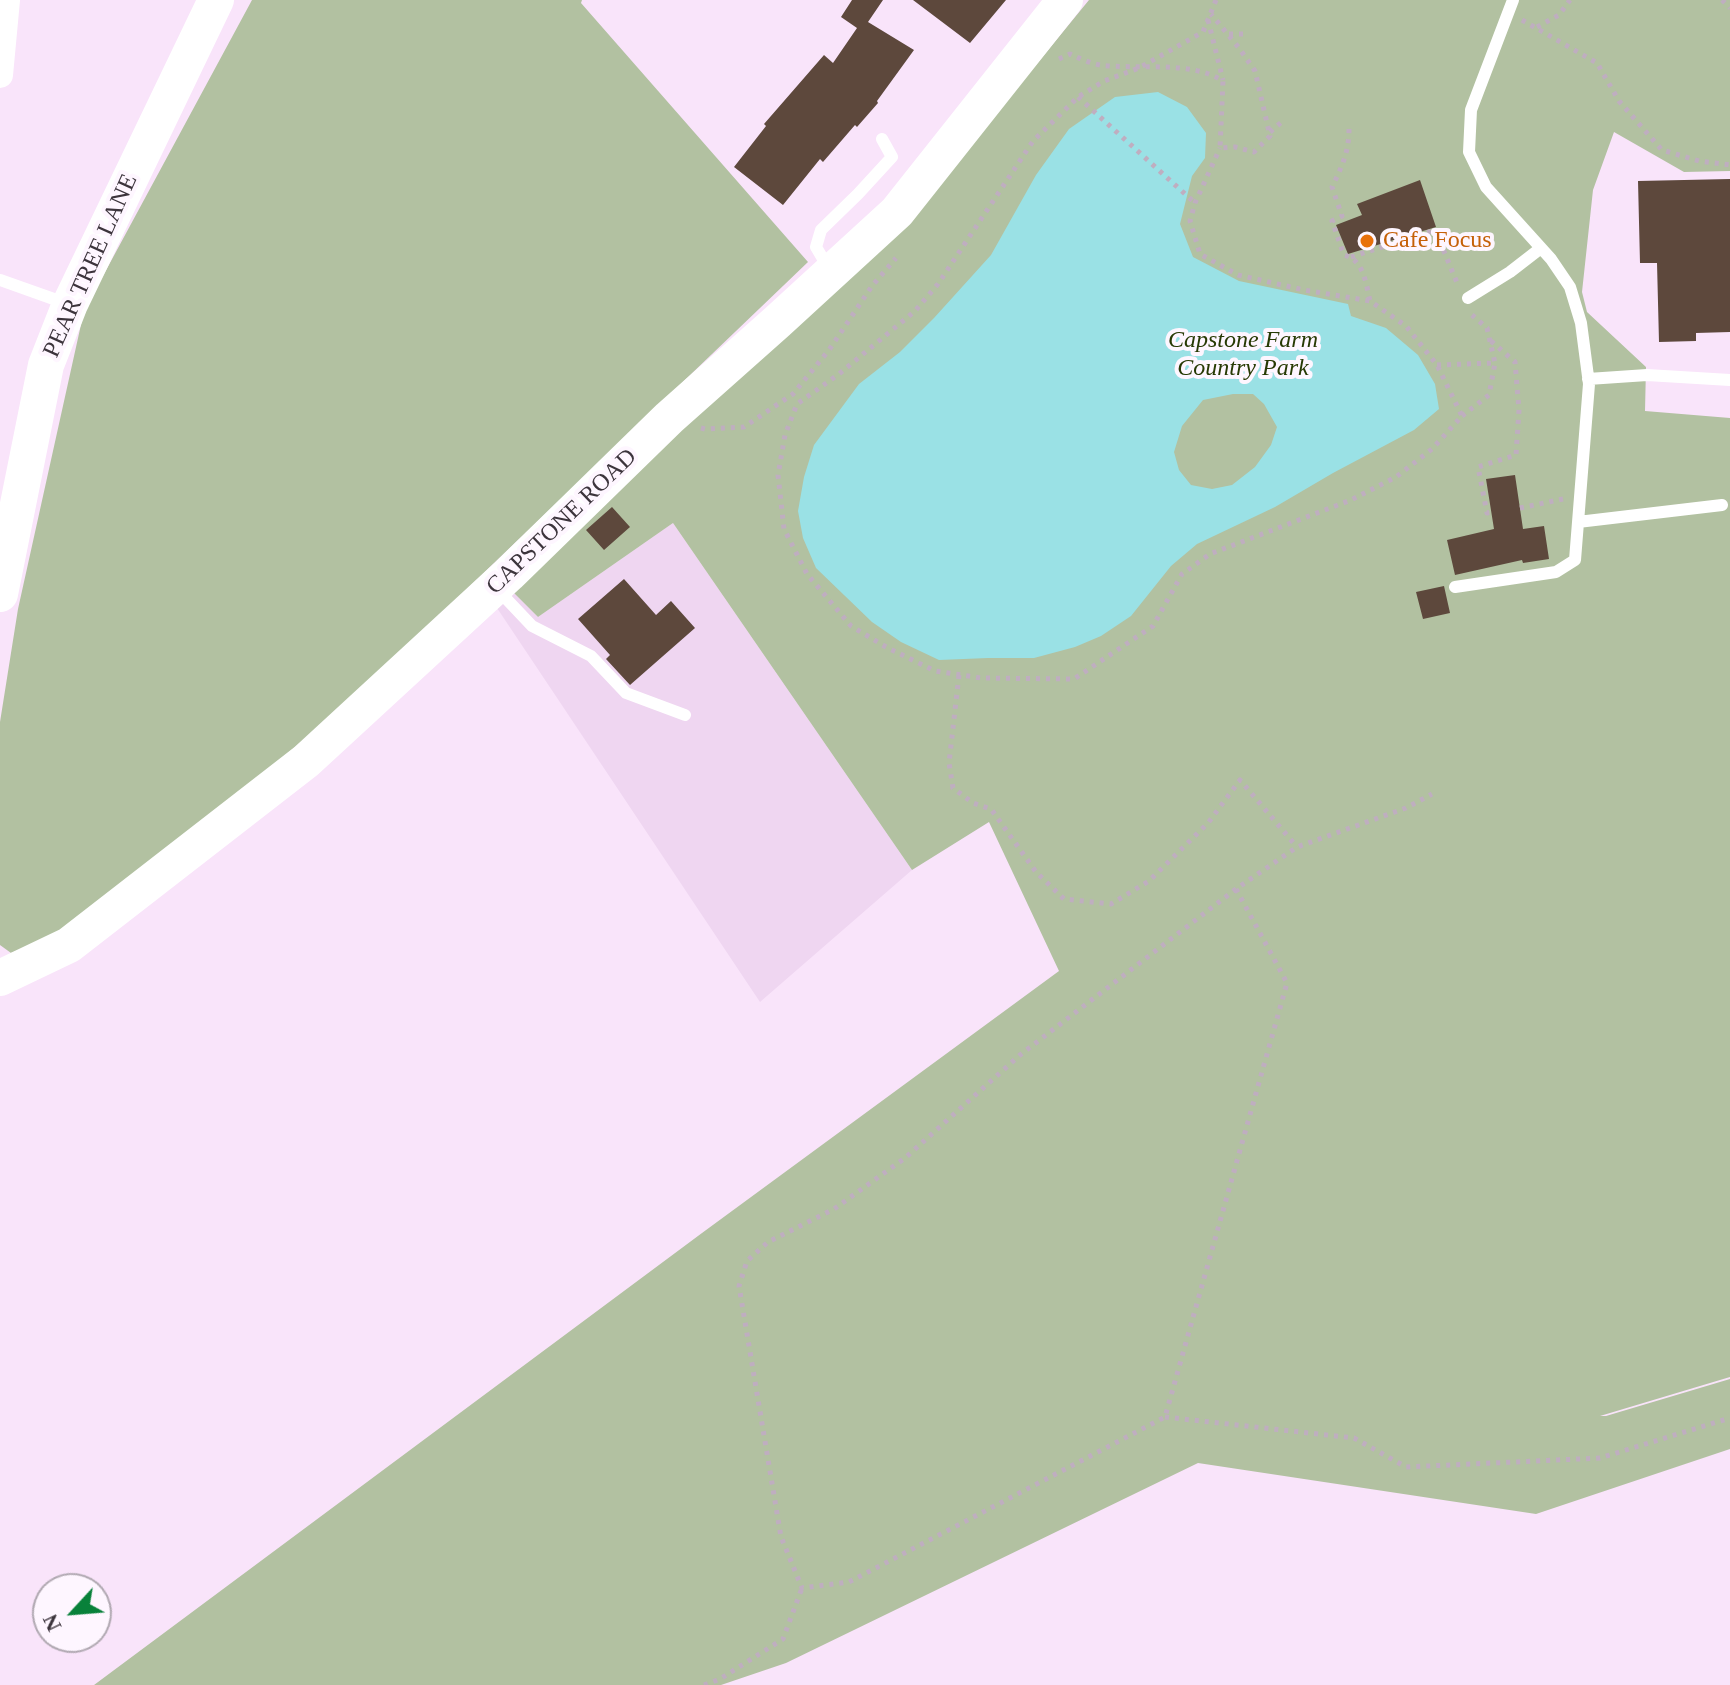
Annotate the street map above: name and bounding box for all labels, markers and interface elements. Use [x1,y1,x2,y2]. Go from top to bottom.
street label: PEAR TREE LANE [38,170,144,362]
place label: Cafe Focus [1383,227,1492,255]
marker: Cafe Focus [1358,232,1376,250]
park label: Capstone Farm Country Park [1168,327,1318,383]
street label: CAPSTONE ROAD [481,443,643,601]
north arrow [32,1573,112,1653]
text: N [37,1610,66,1635]

